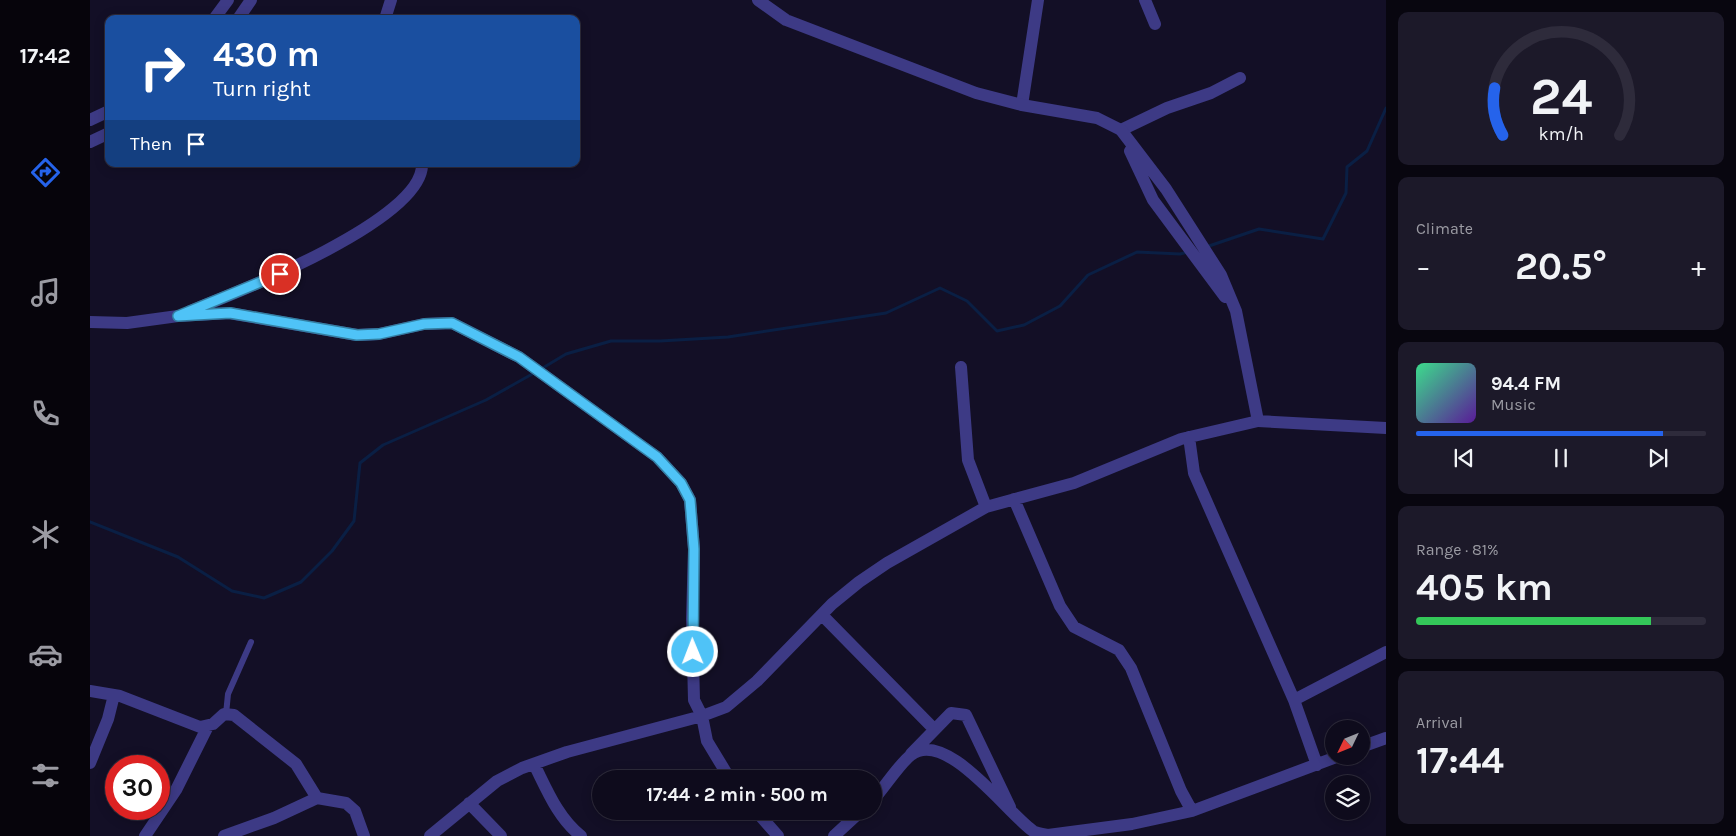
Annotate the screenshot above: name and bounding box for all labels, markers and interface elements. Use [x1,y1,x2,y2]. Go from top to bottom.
text: 430 m [213,34,320,75]
icon: right [130,35,195,100]
text: 17:42 [19,43,71,69]
text: 24 [1530,66,1592,127]
text: Turn right [213,76,311,102]
text: km/h [1538,124,1584,145]
icon: arrive [182,130,210,158]
text: Then [130,133,172,155]
icon: directions [28,155,63,190]
text: Climate [1416,219,1473,238]
text: 20.5° [1515,244,1607,289]
text: − [1416,250,1431,283]
text: + [1691,250,1706,283]
pin [259,253,301,295]
icon: arrive [266,260,294,288]
icon: music [28,275,63,310]
text: 94.4 FM [1491,373,1561,395]
text: Music [1491,395,1536,414]
icon: phone [28,396,63,431]
icon: previous [1450,444,1478,472]
icon: pause [1547,444,1575,472]
icon: next [1644,444,1672,472]
icon: climate [28,517,63,552]
text: Range · 81% [1416,540,1499,559]
text: 405 km [1416,565,1553,610]
position arrow [666,625,718,677]
icon: car [28,637,63,672]
text: Arrival [1416,713,1463,732]
north arrow [1325,720,1370,765]
map controls [1325,720,1370,820]
text: 17:44 [1416,738,1504,783]
speed limit sign: 30 [105,755,170,820]
icon: filters [28,758,63,793]
button: layers [1325,775,1370,820]
text: 17:44 · 2 min · 500 m [646,784,828,806]

